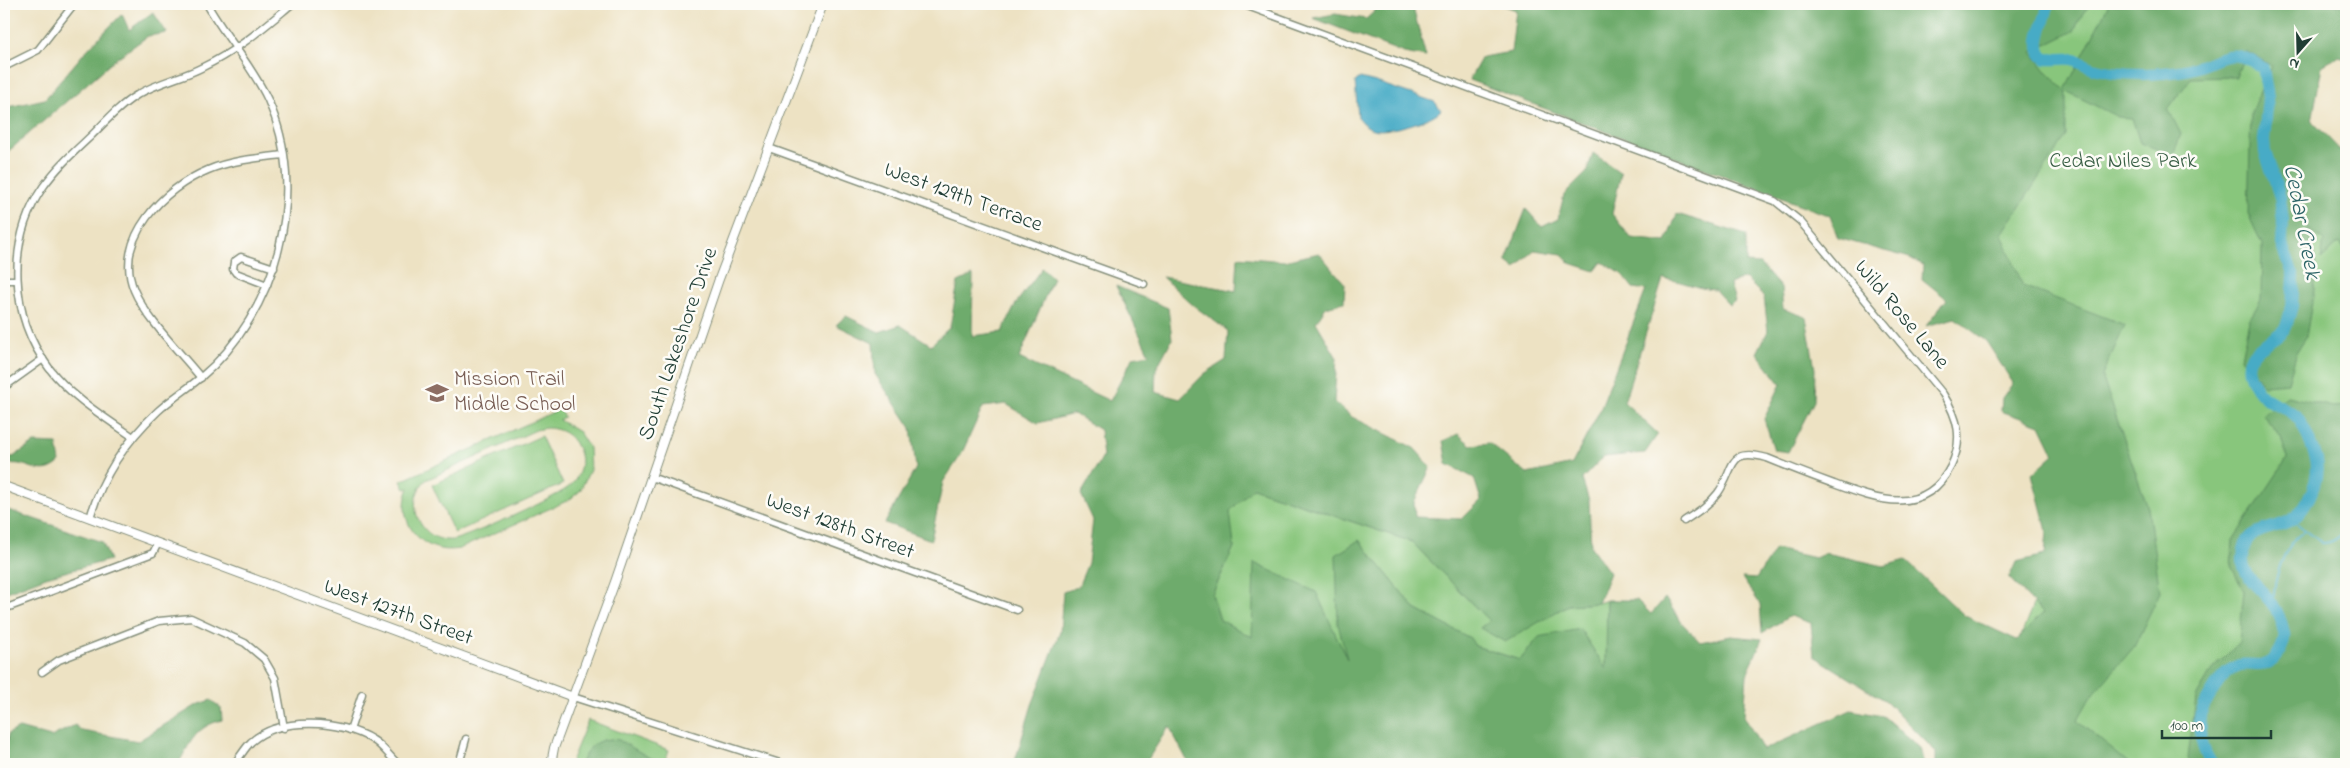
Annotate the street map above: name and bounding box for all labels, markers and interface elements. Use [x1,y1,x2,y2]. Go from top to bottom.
north arrow [2272,28,2322,78]
text: N [2286,51,2302,74]
park label: Cedar Niles Park [2049,146,2197,178]
street label: West 129th Terrace [879,154,1047,242]
water label: Cedar Creek [2273,162,2330,284]
street label: South Lakeshore Drive [631,243,727,445]
street label: Wild Rose Lane [1845,253,1957,377]
place label: Mission Trail Middle School [454,364,575,421]
school or university icon: Mission Trail Middle School [424,380,450,406]
street label: West 128th Street [761,485,919,569]
street label: West 127th Street [319,571,478,655]
scale bar [2162,708,2271,740]
text: 100 m [2170,715,2203,737]

